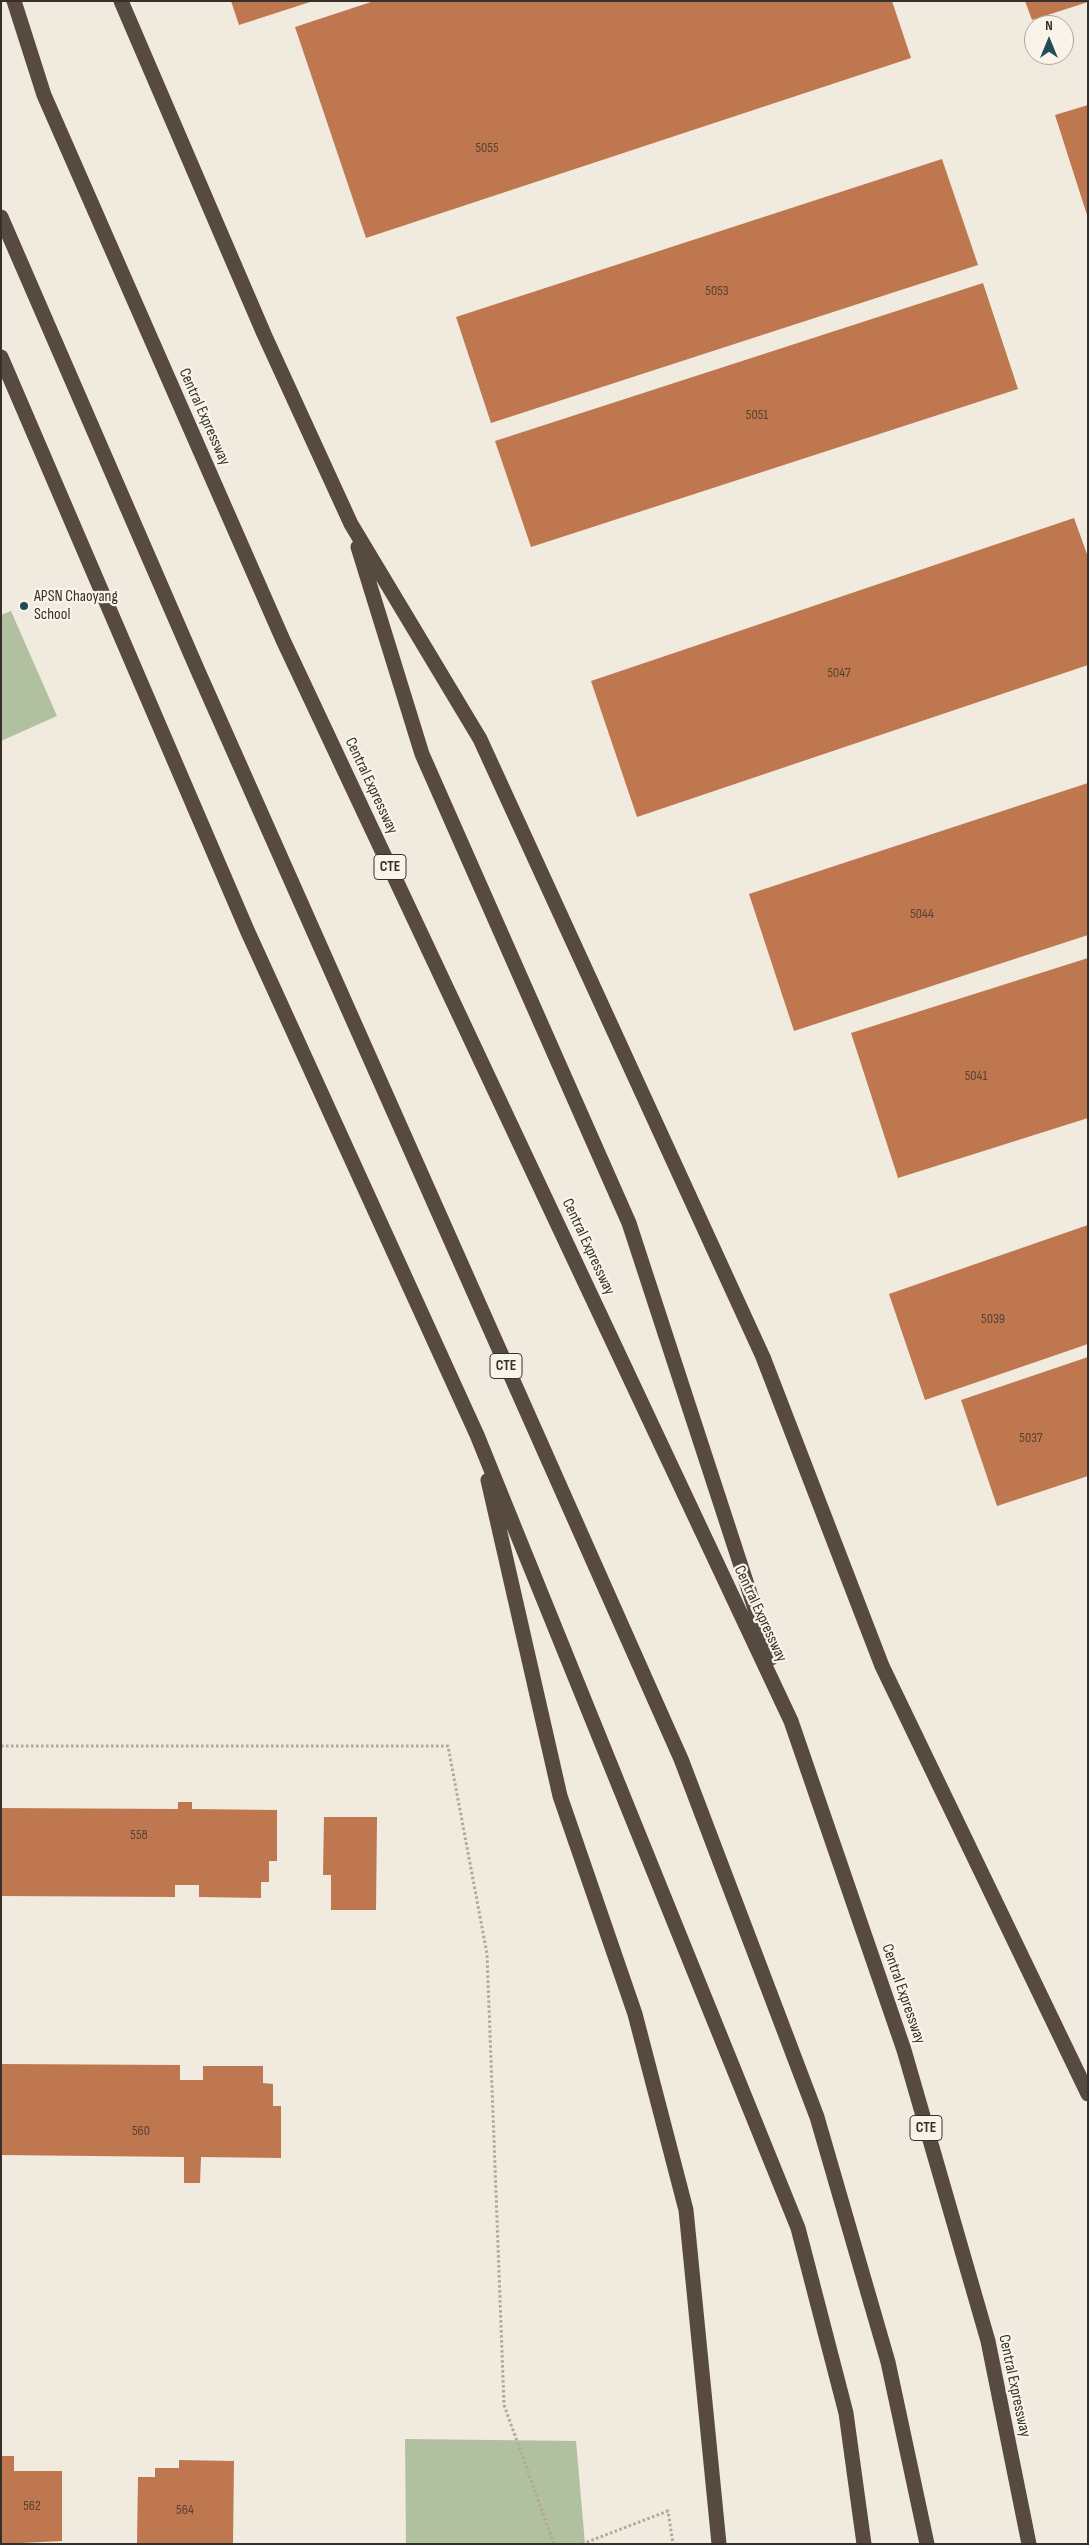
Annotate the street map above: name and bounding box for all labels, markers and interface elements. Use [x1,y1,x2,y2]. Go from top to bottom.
north arrow [1024,15,1074,65]
text: N [1045,17,1053,34]
house number: 5055 [475,140,499,156]
house number: 5053 [705,283,729,299]
street label: Central Expressway [174,365,234,469]
house number: 5051 [746,407,768,423]
place label: APSN Chaoyang School [34,587,118,625]
marker: APSN Chaoyang School [18,600,30,612]
house number: 5047 [827,665,851,681]
street label: Central Expressway [340,735,402,837]
road number: CTE [374,854,406,880]
house number: 5044 [910,906,934,922]
house number: 5041 [965,1068,987,1084]
street label: Central Expressway [557,1196,619,1298]
house number: 5039 [981,1311,1005,1327]
road number: CTE [490,1354,522,1378]
house number: 5037 [1019,1430,1043,1446]
street label: Central Expressway [729,1563,791,1665]
house number: 558 [130,1827,148,1843]
street label: Central Expressway [877,1942,929,2046]
road number: CTE [910,2116,942,2140]
house number: 560 [132,2123,150,2139]
street label: Central Expressway [994,2333,1034,2439]
house number: 562 [23,2498,41,2514]
house number: 564 [176,2502,194,2518]

